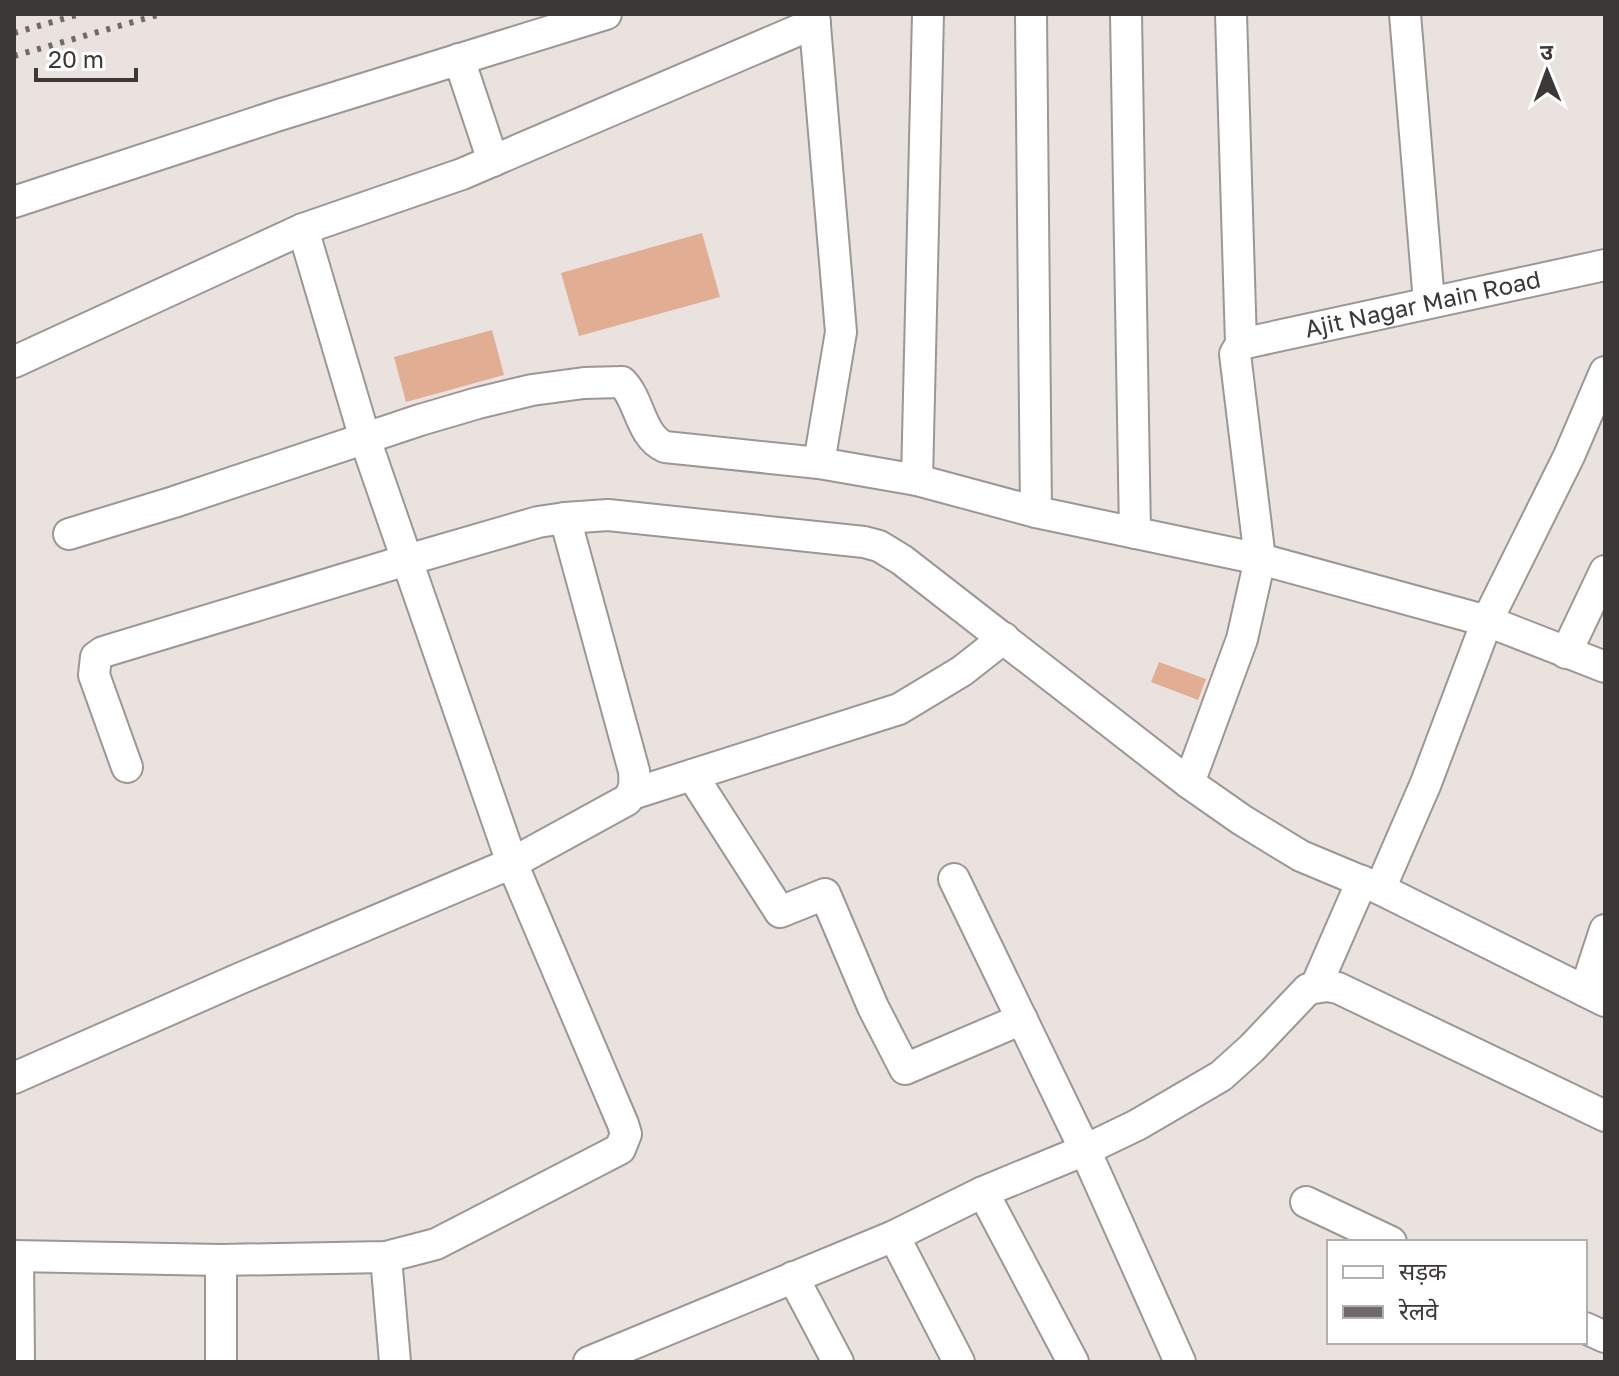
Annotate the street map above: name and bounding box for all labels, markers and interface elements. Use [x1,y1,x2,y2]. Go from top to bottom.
scale bar [36,32,136,82]
north arrow [1507,32,1587,112]
text: उ [1540,38,1554,65]
text: 20 m [48,44,104,73]
street label: Ajit Nagar Main Road [1302,263,1543,343]
legend [1327,1240,1587,1344]
text: सड़क [1399,1256,1447,1285]
text: रेलवे [1398,1296,1439,1325]

